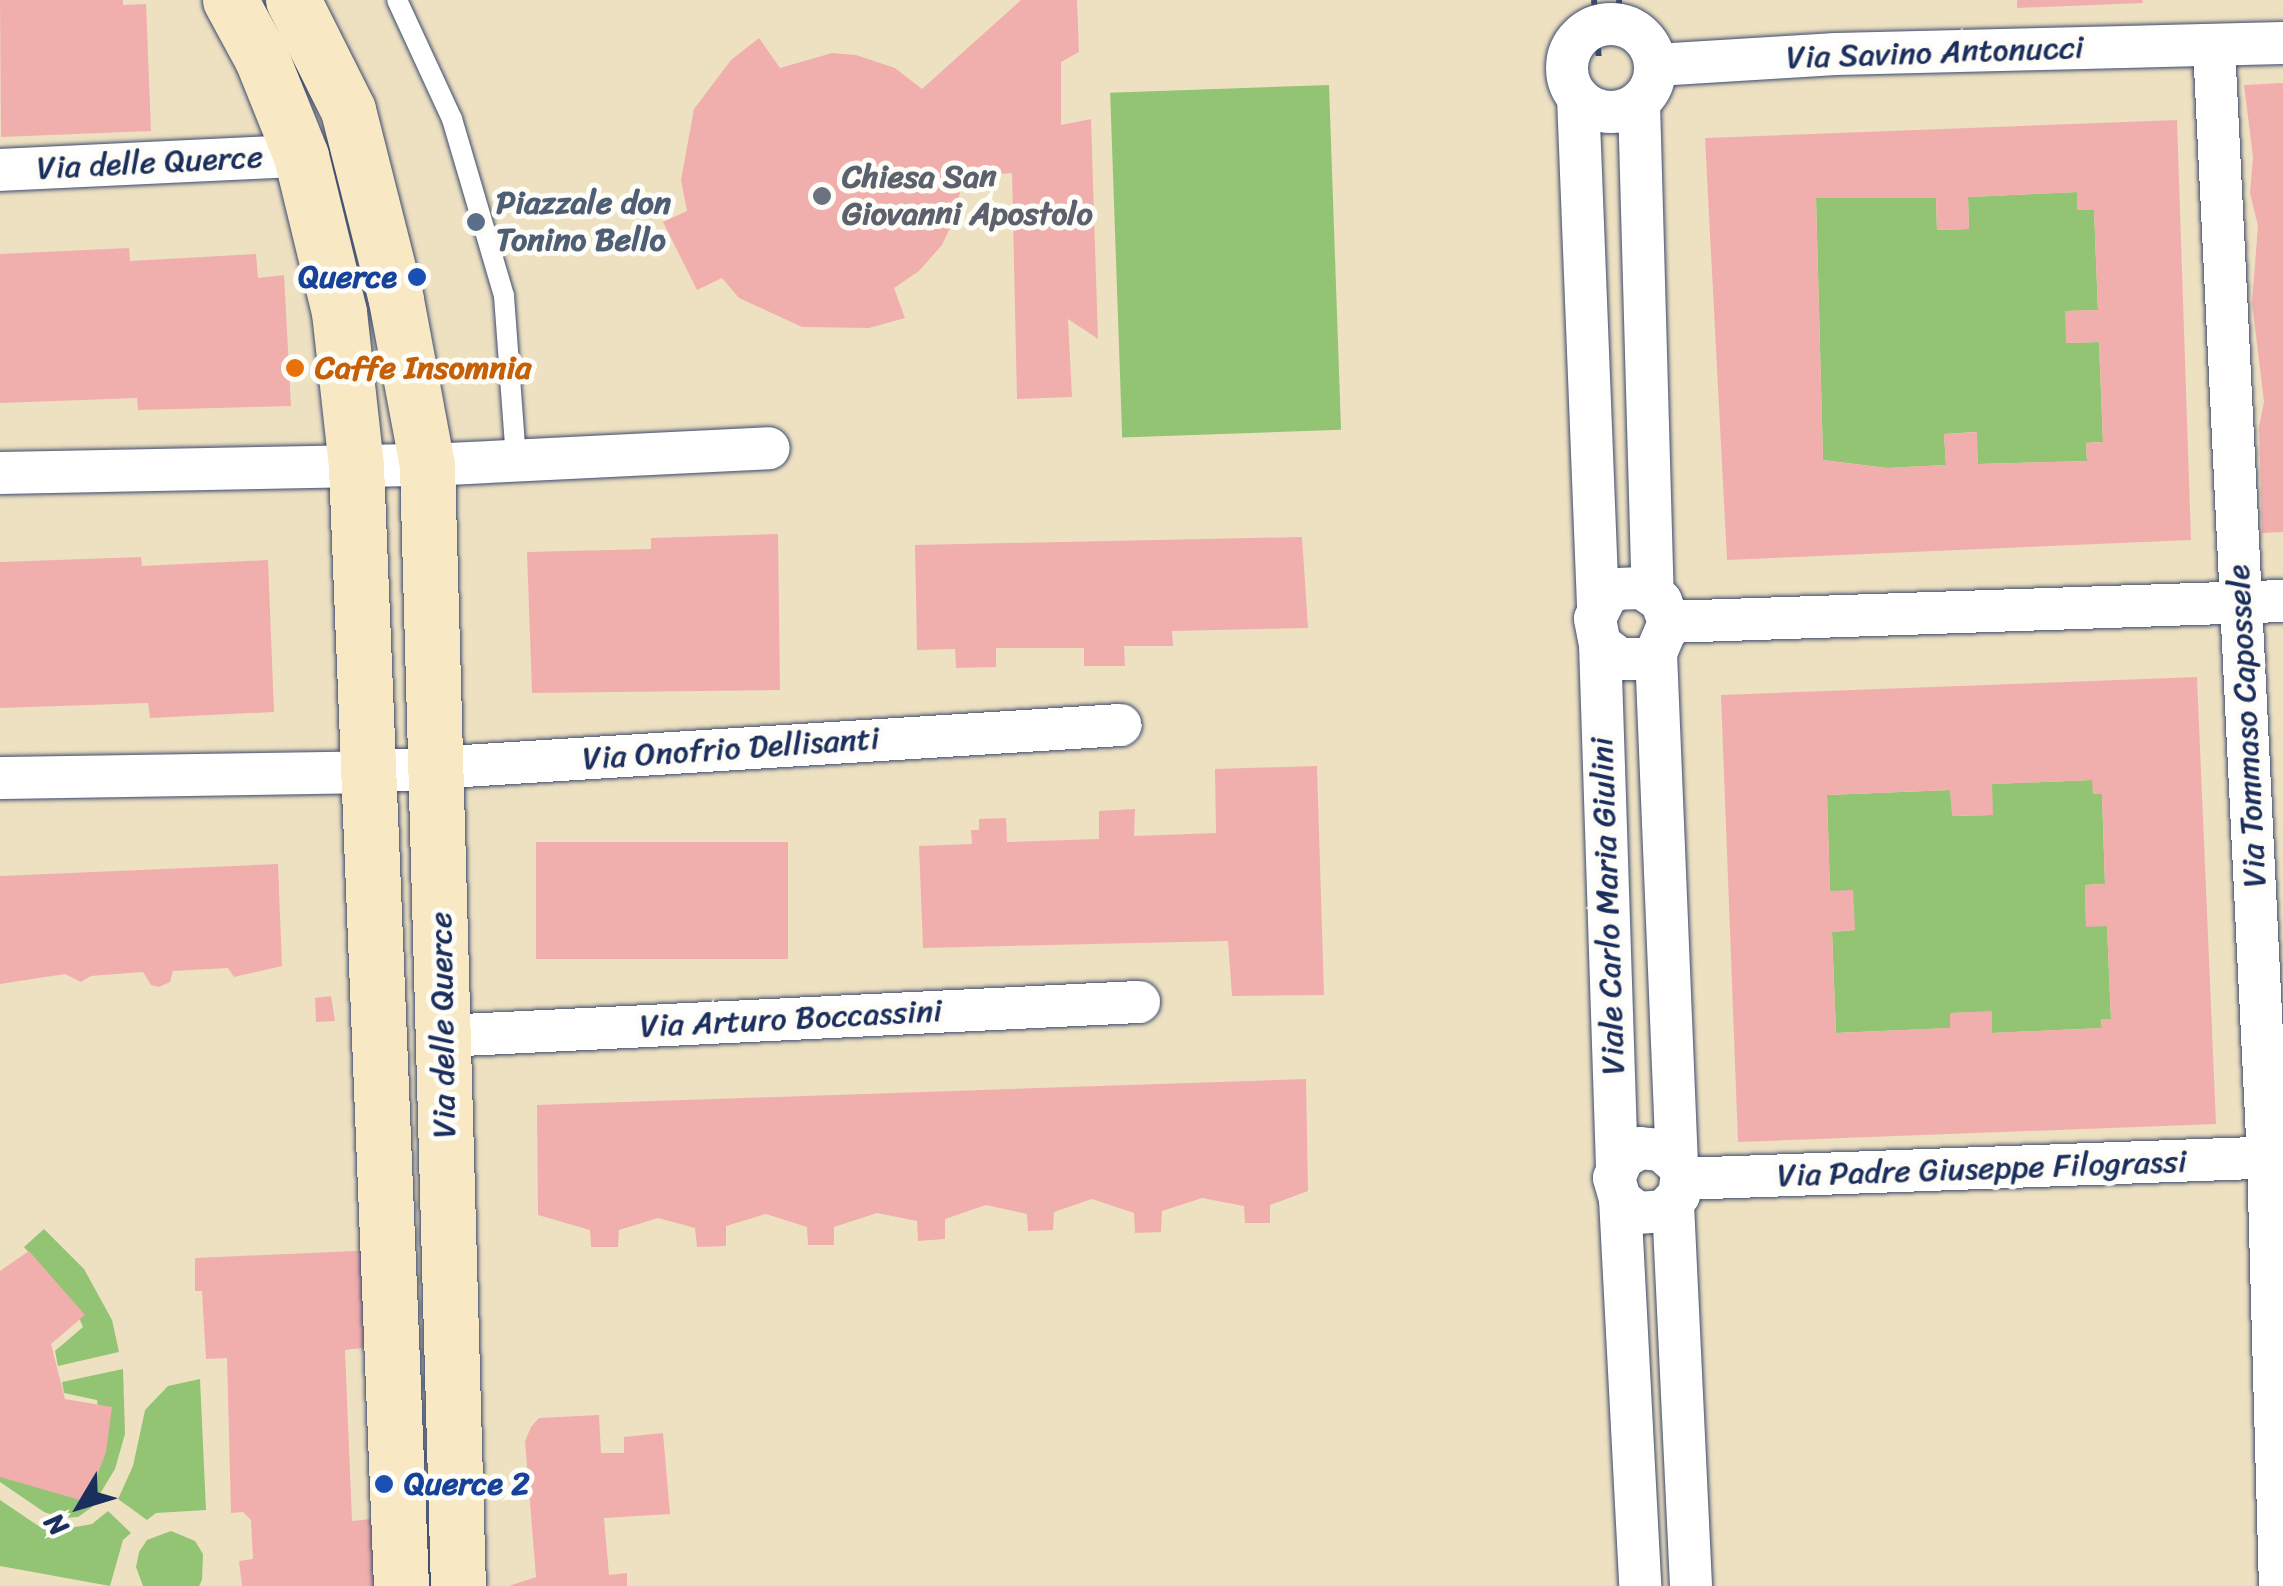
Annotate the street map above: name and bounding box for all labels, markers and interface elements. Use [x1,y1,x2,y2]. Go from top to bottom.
street label: Via Savino Antonucci [1786,29,2084,77]
street label: Via delle Querce [35,138,265,188]
place label: Chiesa San Giovanni Apostolo [842,159,1093,234]
place label: Piazzale don Tonino Bello [496,185,671,260]
marker: Chiesa San Giovanni Apostolo [811,185,833,207]
marker: Piazzale don Tonino Bello [465,211,487,233]
place label: Querce [298,258,397,296]
marker: Querce [406,266,428,288]
place label: Caffe Insomnia [315,349,532,387]
marker: Caffe Insomnia [284,357,306,379]
street label: Via Tommaso Capossele [2219,563,2275,889]
street label: Via Onofrio Dellisanti [581,719,881,779]
street label: Viale Carlo Maria Giulini [1583,736,1633,1076]
street label: Via delle Querce [422,911,464,1139]
street label: Via Arturo Boccassini [639,992,943,1046]
street label: Via Padre Giuseppe Filograssi [1775,1143,2189,1195]
north arrow [30,1456,130,1556]
place label: Querce 2 [404,1465,530,1503]
marker: Querce 2 [373,1473,395,1495]
text: N [31,1502,81,1548]

